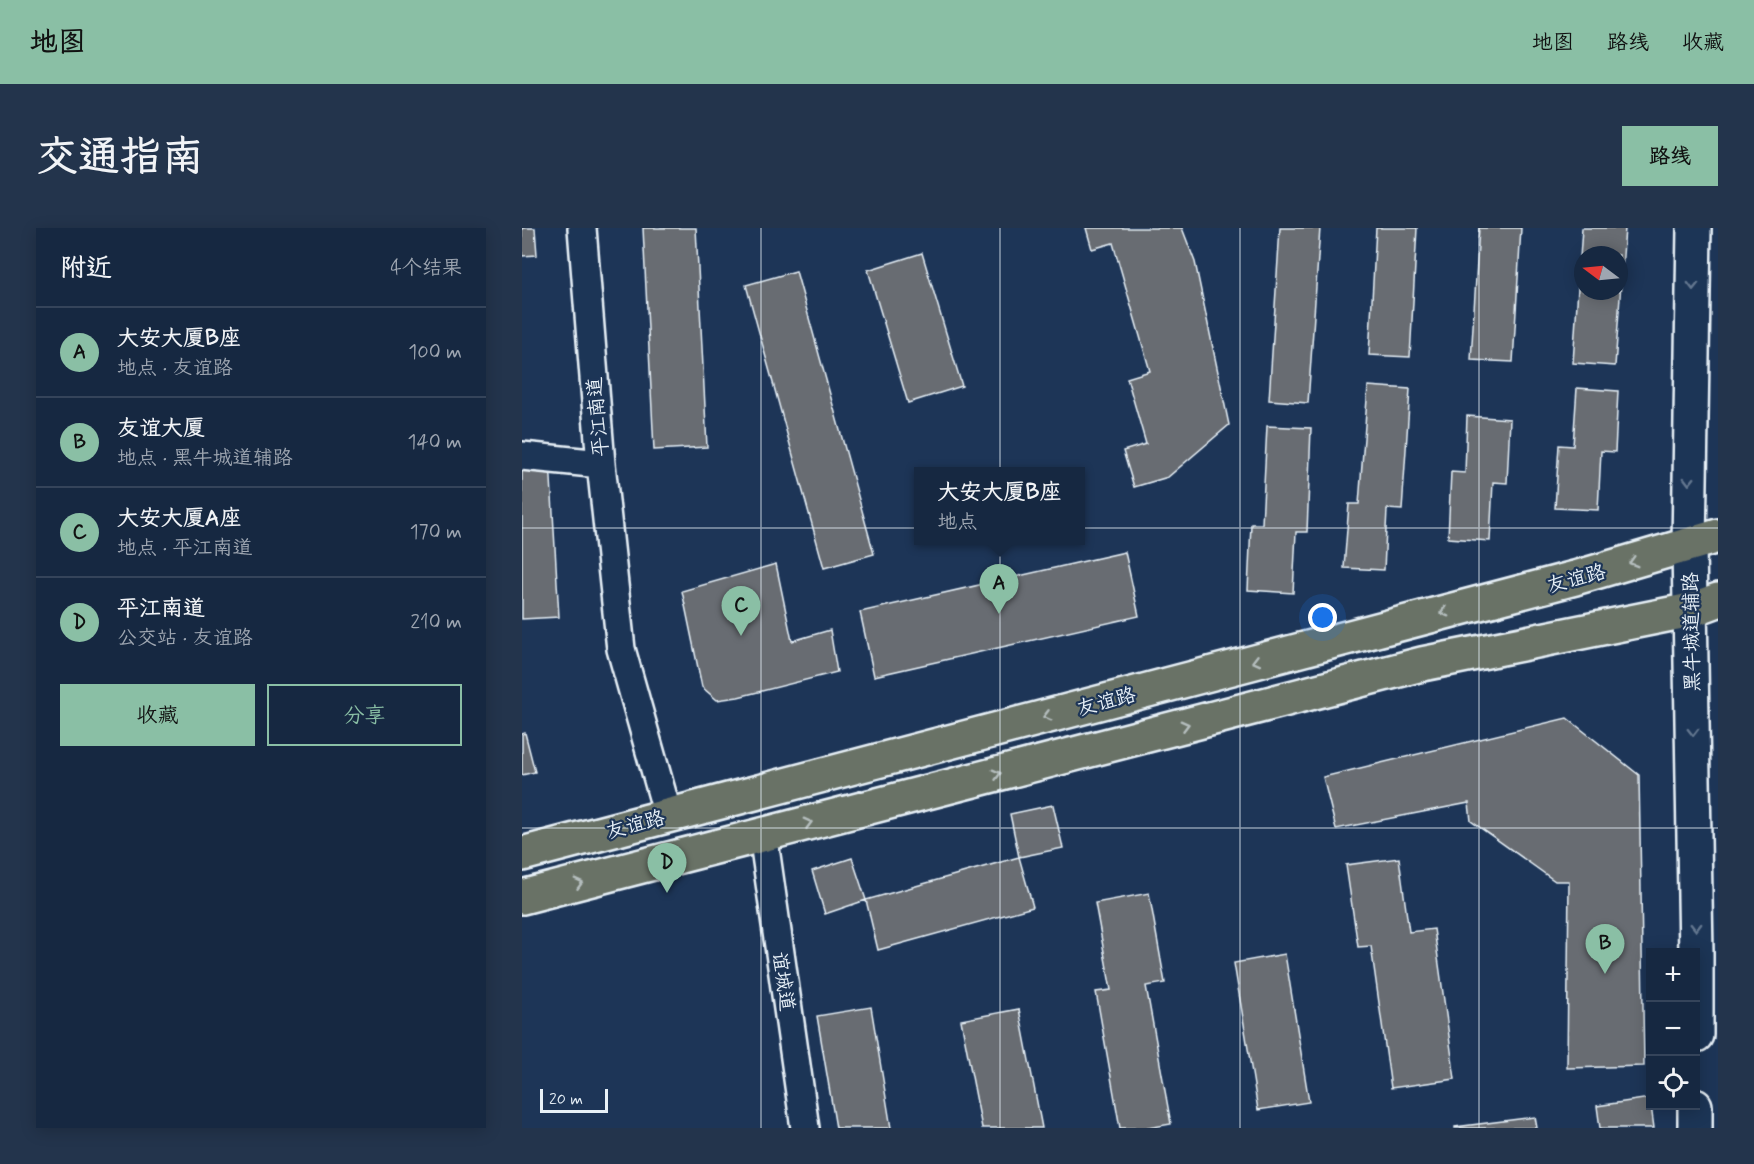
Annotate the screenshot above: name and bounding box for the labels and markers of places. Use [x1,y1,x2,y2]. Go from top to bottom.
pin: A [980,564,1018,614]
pin: C [722,586,760,636]
pin: D [648,844,686,893]
pin: B [1586,924,1624,974]

